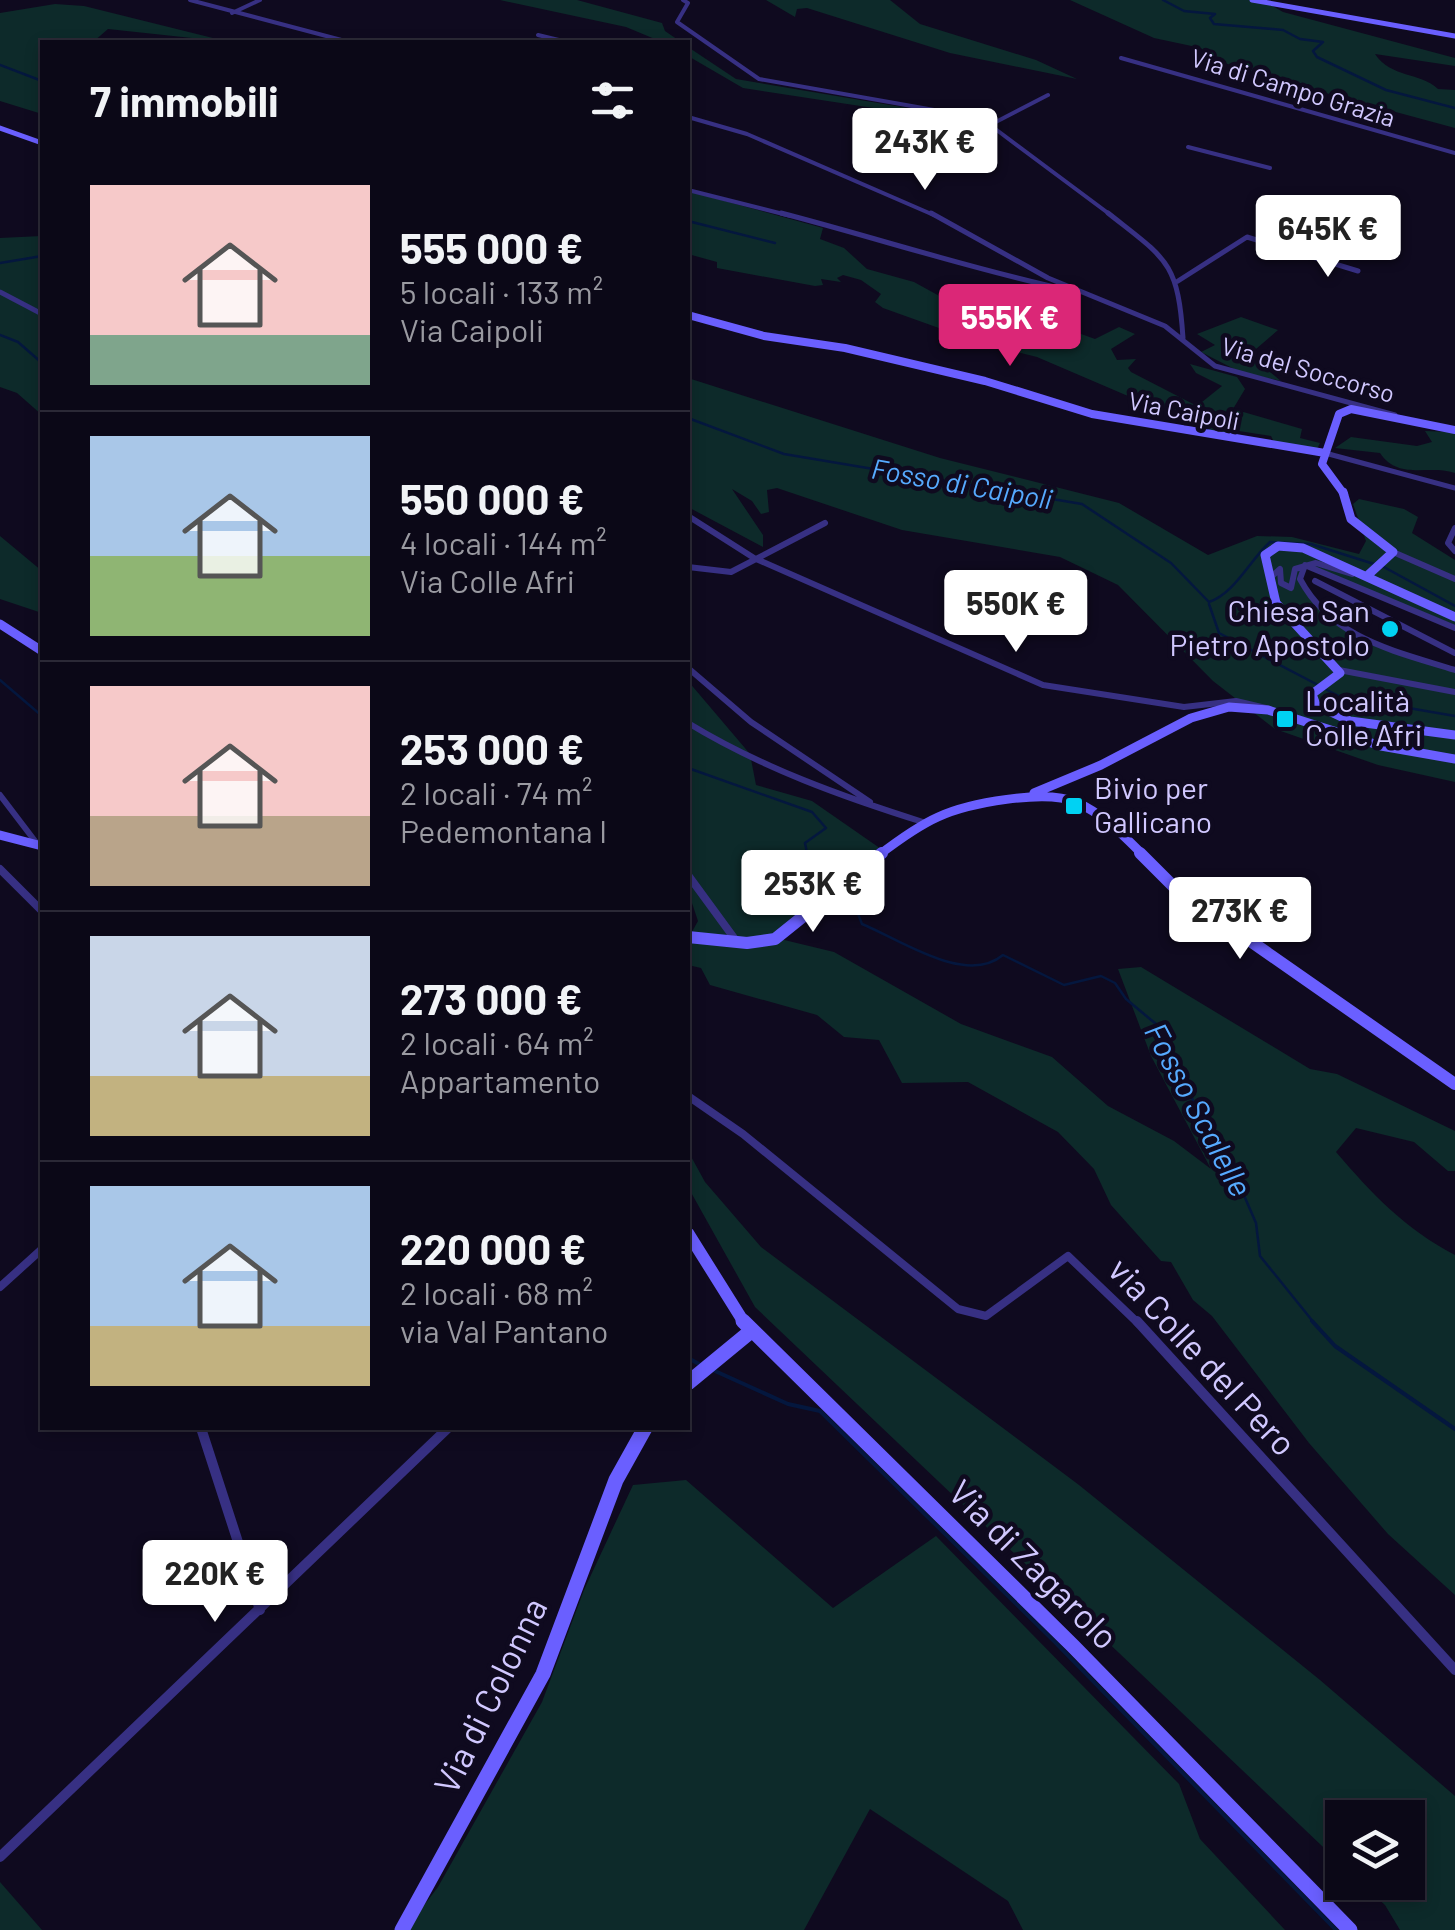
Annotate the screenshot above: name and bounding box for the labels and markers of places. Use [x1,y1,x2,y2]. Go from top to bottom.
pin: 243K € [844,108,1006,193]
pin: 645K € [1247,195,1409,280]
pin: 555K € [929,284,1091,369]
pin: 550K € [935,570,1097,655]
place label: Chiesa San Pietro Apostolo [1169,592,1370,662]
marker: Chiesa San Pietro Apostolo [1379,618,1401,640]
place label: Località Colle Afri [1305,682,1422,752]
marker: Località Colle Afri [1274,708,1296,730]
place label: Bivio per Gallicano [1094,769,1212,839]
marker: Bivio per Gallicano [1063,795,1085,817]
pin: 253K € [732,850,894,935]
pin: 273K € [1159,877,1321,962]
pin: 220K € [134,1540,296,1625]

